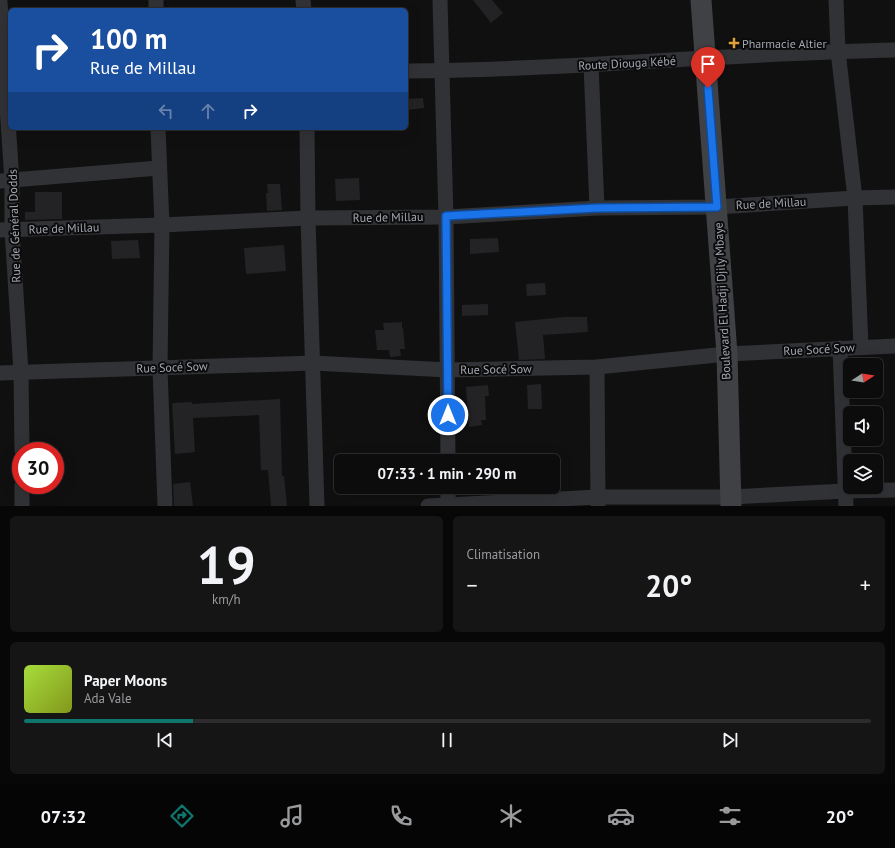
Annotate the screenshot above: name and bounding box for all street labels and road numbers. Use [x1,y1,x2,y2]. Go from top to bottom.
street label: Route Diouga Kébé [578,53,676,73]
street label: Rue de Général Dodds [5,169,23,283]
street label: Rue de Millau [735,194,807,212]
street label: Rue de Millau [353,209,423,225]
street label: Rue de Millau [28,219,100,237]
street label: Boulevard El Hadji Djily Mbaye [710,222,734,380]
street label: Rue Socé Sow [783,340,855,358]
street label: Rue Socé Sow [136,358,208,376]
street label: Rue Socé Sow [460,361,532,377]

